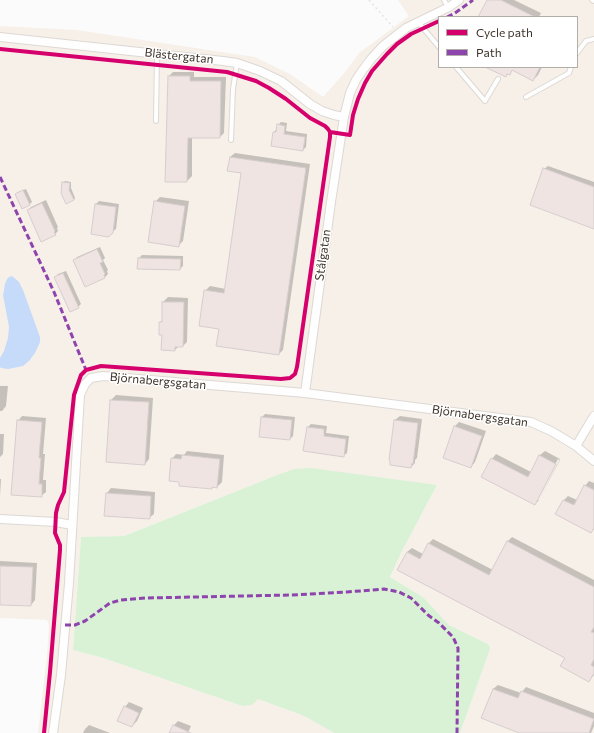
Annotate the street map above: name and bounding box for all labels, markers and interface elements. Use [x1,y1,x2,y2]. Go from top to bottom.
legend [438,16,578,68]
text: Cycle path [476,25,533,39]
street label: Blästergatan [144,45,214,67]
text: Path [476,45,502,59]
street label: Stålgatan [312,228,334,282]
street label: Björnabergsgatan [109,370,207,392]
street label: Björnabergsgatan [431,402,529,430]

